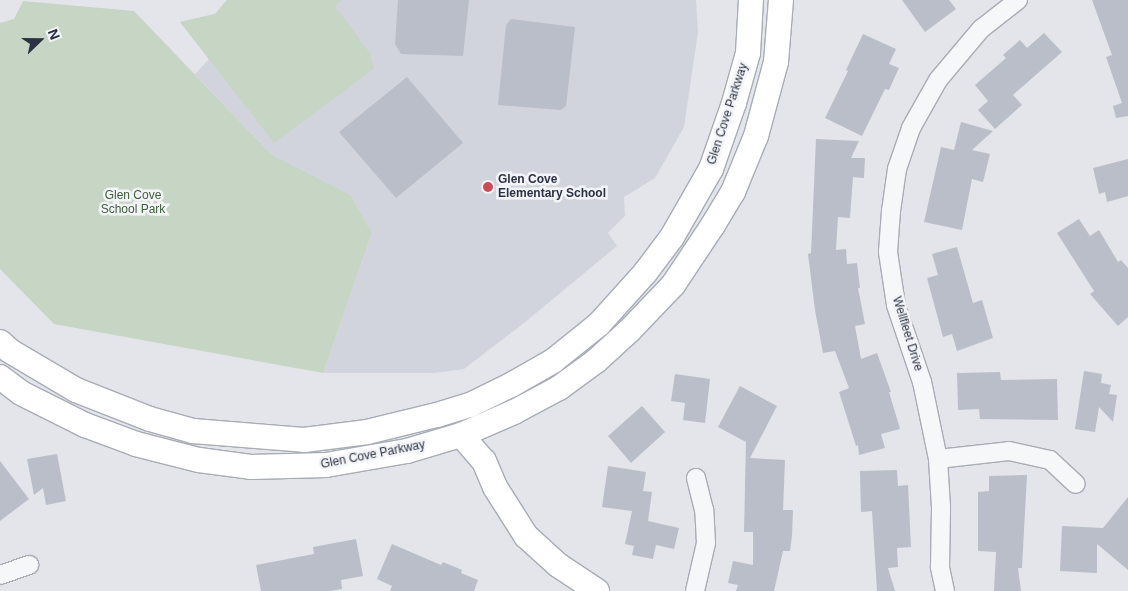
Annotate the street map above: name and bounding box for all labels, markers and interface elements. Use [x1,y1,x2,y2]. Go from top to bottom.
north arrow [15,15,65,65]
text: N [45,27,63,42]
street label: Glen Cove Parkway [705,61,751,167]
place label: Glen Cove Elementary School [498,173,606,201]
marker: Glen Cove Elementary School [482,181,494,193]
park label: Glen Cove School Park [101,189,165,217]
street label: Wellfleet Drive [889,295,925,373]
street label: Glen Cove Parkway [320,438,426,472]

